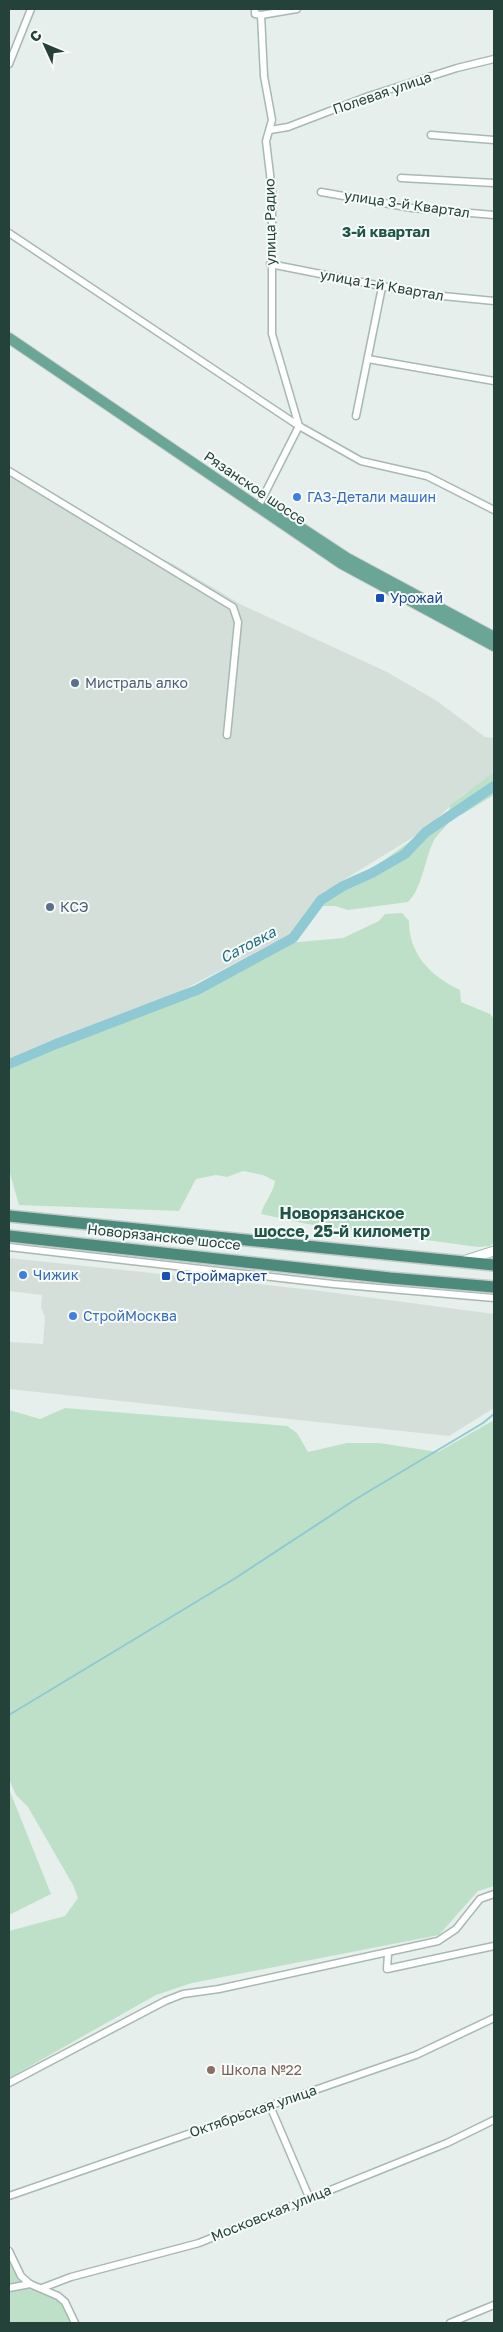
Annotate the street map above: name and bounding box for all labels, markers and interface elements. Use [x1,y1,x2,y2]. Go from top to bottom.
north arrow [20,20,70,70]
text: С [26,26,45,45]
street label: Полевая улица [330,68,433,117]
street label: улица Радио [260,178,279,266]
street label: улица 3-й Квартал [343,186,471,221]
district label: 3-й квартал [342,222,430,240]
street label: улица 1-й Квартал [319,265,445,304]
street label: Рязанское шоссе [201,447,310,528]
place label: ГАЗ-Детали машин [307,488,436,505]
marker: ГАЗ-Детали машин [291,491,303,503]
place label: Урожай [390,589,443,606]
marker: Урожай [374,592,386,604]
place label: Мистраль алко [85,674,188,691]
marker: Мистраль алко [69,677,81,689]
place label: КСЭ [60,898,89,915]
marker: КСЭ [44,901,56,913]
water label: Сатовка [217,922,279,966]
district label: Новорязанское шоссе, 25-й километр [254,1203,430,1241]
street label: Новорязанское шоссе [86,1220,242,1253]
place label: Чижик [33,1266,79,1283]
place label: Строймаркет [176,1267,267,1284]
marker: Чижик [17,1269,29,1281]
marker: Строймаркет [160,1270,172,1282]
place label: СтройМосква [83,1307,177,1324]
marker: СтройМосква [67,1310,79,1322]
place label: Школа №22 [221,2061,302,2078]
marker: Школа №22 [205,2064,217,2076]
street label: Октябрьская улица [187,2081,319,2140]
street label: Московская улица [208,2181,333,2244]

